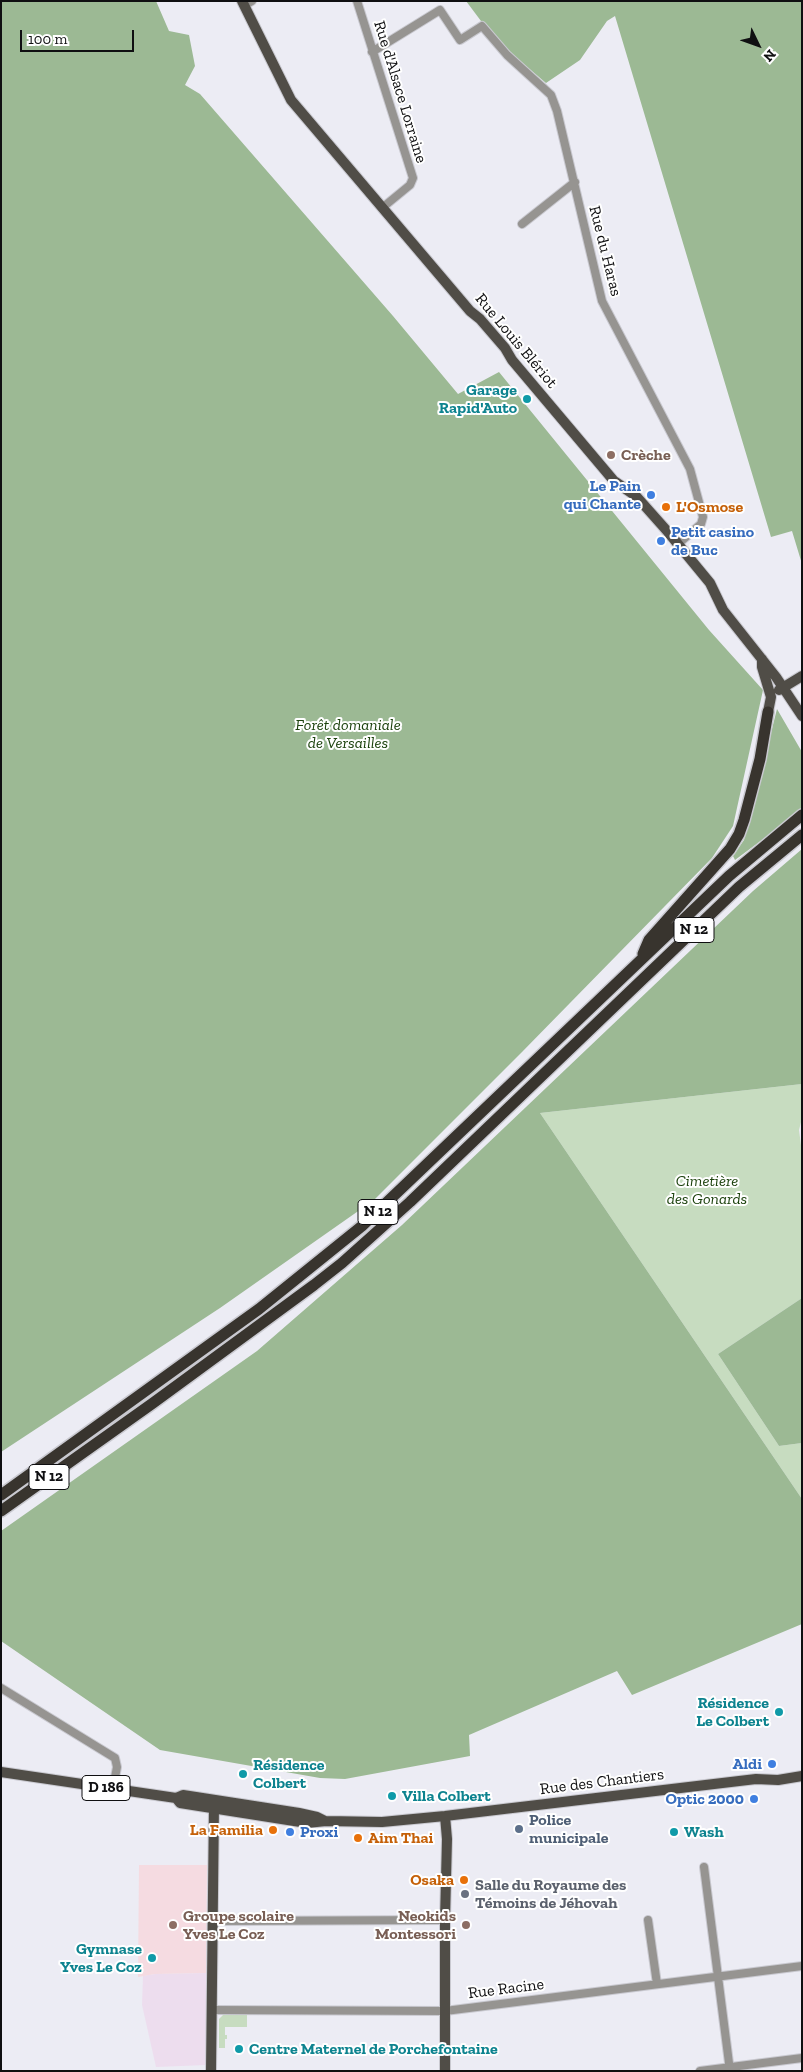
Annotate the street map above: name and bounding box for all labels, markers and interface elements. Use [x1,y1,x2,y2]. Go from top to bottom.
street label: Rue d'Alsace Lorraine [369,19,431,165]
scale bar [22,20,136,52]
north arrow [733,20,783,70]
text: 100 m [28,30,67,48]
text: N [760,46,779,65]
street label: Rue du Haras [584,204,626,298]
street label: Rue Louis Blériot [471,290,561,392]
place label: Garage Rapid'Auto [439,380,517,418]
marker: Garage Rapid'Auto [521,393,533,405]
place label: Crèche [621,445,671,465]
marker: Crèche [605,449,617,461]
place label: Le Pain qui Chante [564,476,641,514]
marker: Le Pain qui Chante [645,489,657,501]
place label: L'Osmose [676,497,743,517]
marker: L'Osmose [660,501,672,513]
place label: Petit casino de Buc [671,522,754,560]
marker: Petit casino de Buc [655,535,667,547]
park label: Forêt domaniale de Versailles [295,715,401,753]
road number: N 12 [674,918,714,942]
park label: Cimetière des Gonards [667,1171,747,1209]
road number: N 12 [358,1200,398,1224]
road number: N 12 [29,1464,69,1490]
place label: Résidence Le Colbert [696,1693,769,1731]
marker: Résidence Le Colbert [773,1706,785,1718]
place label: Aldi [733,1754,762,1774]
place label: Résidence Colbert [253,1755,325,1793]
marker: Aldi [766,1758,778,1770]
street label: Rue des Chantiers [539,1765,665,1799]
marker: Résidence Colbert [237,1768,249,1780]
road number: D 186 [82,1776,130,1800]
place label: Villa Colbert [402,1786,491,1806]
place label: Optic 2000 [666,1789,744,1809]
marker: Villa Colbert [386,1790,398,1802]
marker: Optic 2000 [748,1793,760,1805]
place label: Police municipale [529,1810,608,1848]
place label: La Familia [190,1820,263,1840]
place label: Proxi [300,1822,338,1842]
place label: Wash [684,1822,724,1842]
marker: Police municipale [513,1823,525,1835]
marker: La Familia [267,1824,279,1836]
marker: Proxi [284,1826,296,1838]
marker: Wash [668,1826,680,1838]
place label: Aim Thai [368,1828,433,1848]
marker: Aim Thai [352,1832,364,1844]
place label: Osaka [410,1870,454,1890]
marker: Osaka [458,1874,470,1886]
place label: Salle du Royaume des Témoins de Jéhovah [475,1875,626,1913]
marker: Salle du Royaume des Témoins de Jéhovah [459,1888,471,1900]
place label: Groupe scolaire Yves Le Coz [183,1906,294,1944]
place label: Neokids Montessori [375,1906,456,1944]
marker: Groupe scolaire Yves Le Coz [167,1919,179,1931]
marker: Neokids Montessori [460,1919,472,1931]
place label: Gymnase Yves Le Coz [60,1939,142,1977]
marker: Gymnase Yves Le Coz [146,1952,158,1964]
street label: Rue Racine [467,1975,545,2003]
place label: Centre Maternel de Porchefontaine [249,2039,498,2059]
marker: Centre Maternel de Porchefontaine [233,2043,245,2055]

